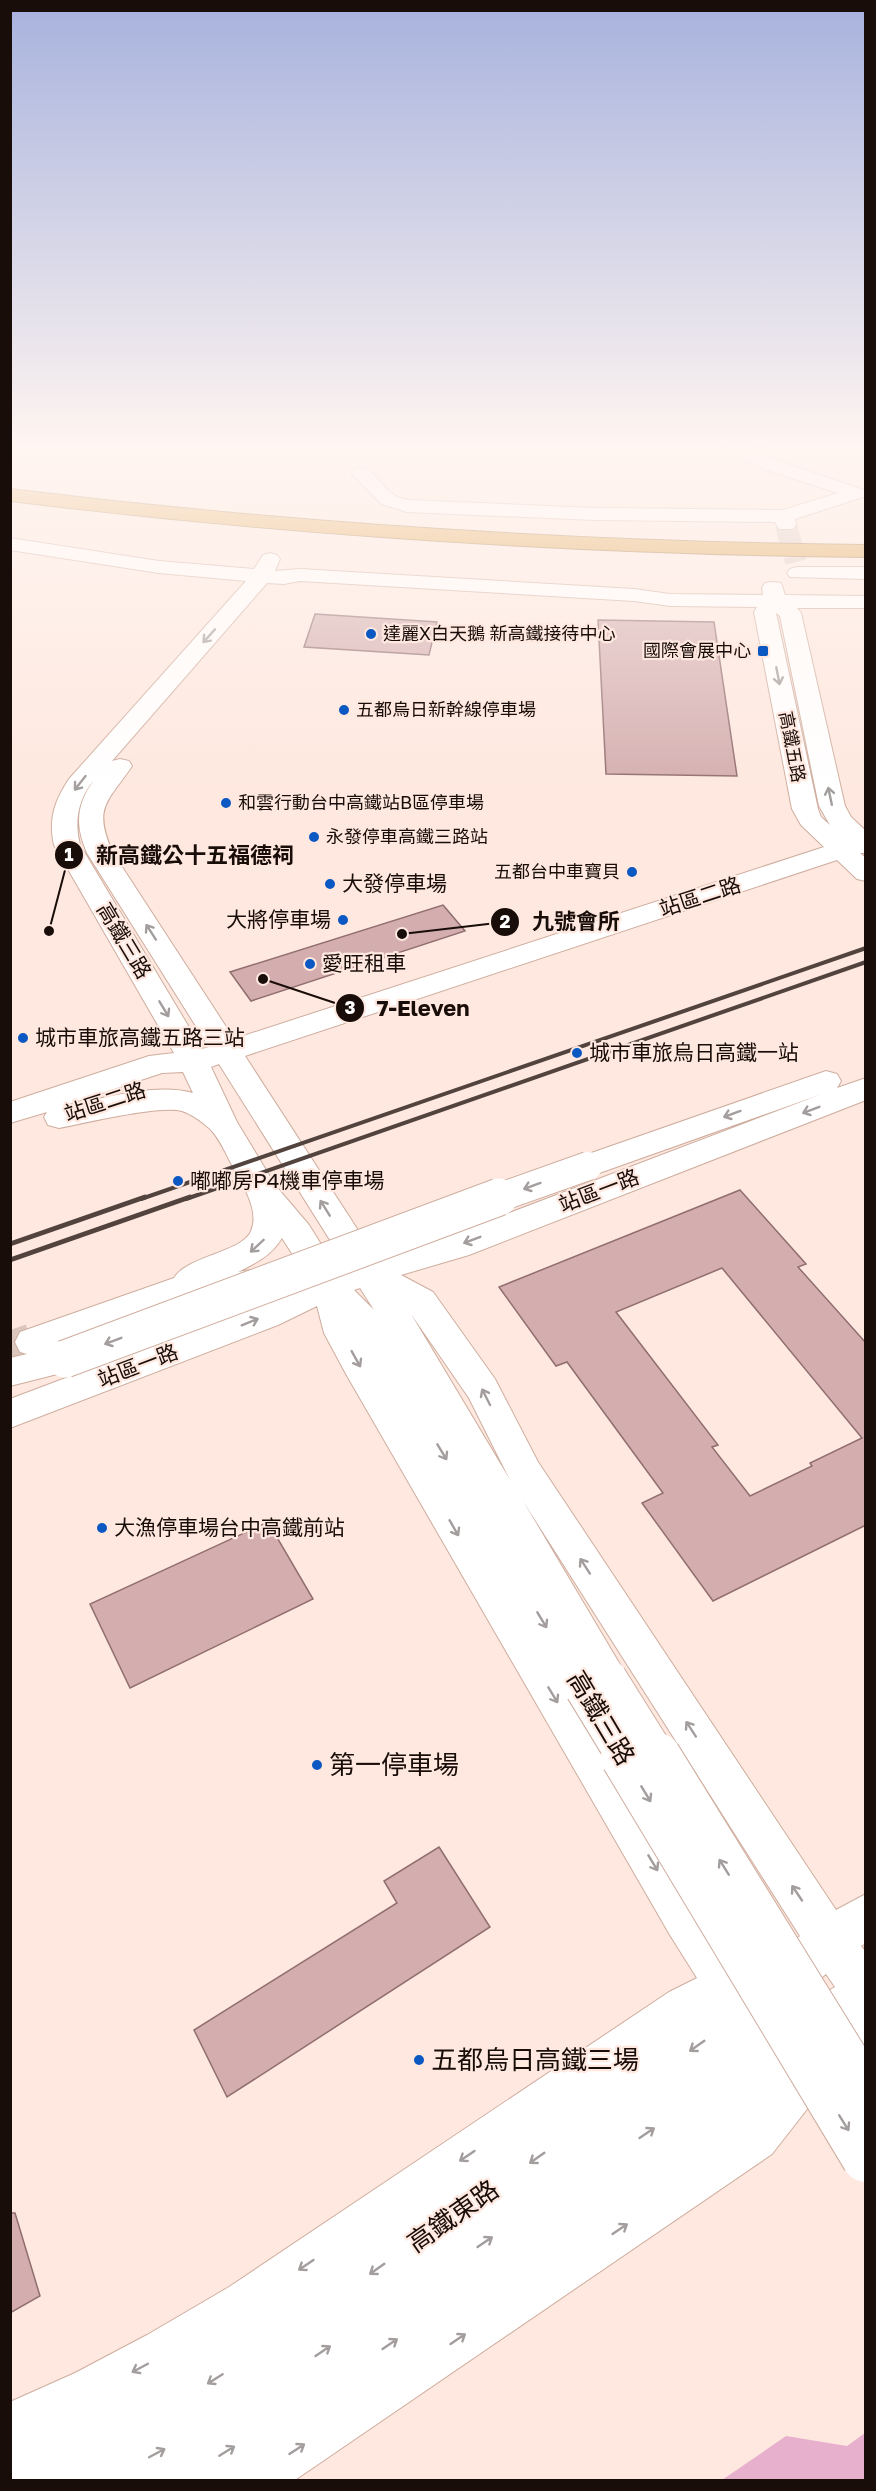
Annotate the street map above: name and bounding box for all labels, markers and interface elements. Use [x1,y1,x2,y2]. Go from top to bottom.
place label: 達麗X白天鵝 新高鐵接待中心 [383,622,615,644]
marker: 達麗X白天鵝 新高鐵接待中心 [364,627,378,641]
one-way arrow [202,628,215,644]
place label: 國際會展中心 [643,639,751,661]
marker: 國際會展中心 [756,644,770,658]
one-way arrow [773,666,784,685]
place label: 五都烏日新幹線停車場 [356,698,536,720]
marker: 五都烏日新幹線停車場 [337,703,351,717]
street label: 高鐵五路 [775,709,811,784]
one-way arrow [73,774,86,790]
one-way arrow [824,787,836,806]
place label: 和雲行動台中高鐵站B區停車場 [238,791,484,813]
marker: 和雲行動台中高鐵站B區停車場 [219,796,233,810]
place label: 永發停車高鐵三路站 [326,825,488,847]
marker: 永發停車高鐵三路站 [307,830,321,844]
callout: 新高鐵公十五福德祠 [54,835,306,875]
text: 新高鐵公十五福德祠 [96,841,294,868]
text: 1 [64,843,74,865]
place label: 五都台中車寶貝 [494,860,620,882]
marker: 五都台中車寶貝 [625,865,639,879]
place label: 大發停車場 [342,870,447,896]
street label: 站區二路 [656,871,744,921]
marker: 大發停車場 [323,877,337,891]
street label: 高鐵三路 [92,898,158,983]
callout: 九號會所 [490,902,632,942]
place label: 大將停車場 [226,906,331,932]
text: 九號會所 [532,907,620,934]
text: 2 [500,910,511,932]
marker: 大將停車場 [336,913,350,927]
one-way arrow [145,924,157,940]
place label: 愛旺租車 [322,950,406,976]
marker: 愛旺租車 [303,957,317,971]
callout: 7-Eleven [335,988,482,1028]
text: 7-Eleven [377,994,469,1021]
text: 3 [345,996,356,1018]
one-way arrow [159,1000,171,1017]
place label: 城市車旅高鐵五路三站 [35,1024,245,1050]
marker: 城市車旅高鐵五路三站 [16,1031,30,1045]
place label: 城市車旅烏日高鐵一站 [589,1039,799,1065]
marker: 城市車旅烏日高鐵一站 [570,1046,584,1060]
street label: 站區二路 [61,1076,149,1126]
one-way arrow [802,1105,821,1116]
one-way arrow [723,1110,742,1121]
street label: 站區一路 [555,1163,643,1217]
place label: 嘟嘟房P4機車停車場 [190,1167,385,1193]
marker: 嘟嘟房P4機車停車場 [171,1174,185,1188]
one-way arrow [524,1181,542,1192]
one-way arrow [319,1200,331,1217]
one-way arrow [463,1235,482,1246]
one-way arrow [250,1238,265,1253]
one-way arrow [240,1316,259,1327]
one-way arrow [105,1336,123,1347]
street label: 站區一路 [94,1338,182,1392]
one-way arrow [350,1351,362,1368]
one-way arrow [480,1389,492,1407]
one-way arrow [437,1443,449,1460]
place label: 大漁停車場台中高鐵前站 [114,1514,345,1540]
one-way arrow [448,1519,460,1536]
marker: 大漁停車場台中高鐵前站 [95,1521,109,1535]
one-way arrow [578,1557,591,1574]
one-way arrow [537,1611,549,1628]
street label: 高鐵三路 [561,1665,642,1770]
one-way arrow [548,1686,560,1703]
one-way arrow [684,1721,696,1738]
place label: 第一停車場 [329,1749,459,1780]
marker: 第一停車場 [310,1758,324,1772]
one-way arrow [641,1785,653,1802]
one-way arrow [648,1854,660,1871]
one-way arrow [718,1859,730,1876]
one-way arrow [791,1885,803,1901]
one-way arrow [689,2040,705,2052]
place label: 五都烏日高鐵三場 [431,2044,639,2075]
marker: 五都烏日高鐵三場 [412,2053,426,2067]
one-way arrow [838,2114,850,2131]
one-way arrow [638,2127,654,2139]
one-way arrow [460,2150,476,2162]
one-way arrow [529,2152,545,2164]
street label: 高鐵東路 [401,2173,504,2258]
one-way arrow [611,2223,627,2235]
one-way arrow [476,2236,493,2248]
one-way arrow [298,2259,315,2271]
one-way arrow [369,2263,385,2275]
one-way arrow [450,2333,466,2345]
one-way arrow [381,2338,398,2350]
one-way arrow [314,2345,331,2357]
one-way arrow [132,2363,150,2374]
one-way arrow [207,2372,224,2385]
one-way arrow [288,2443,305,2455]
one-way arrow [218,2445,235,2457]
one-way arrow [148,2447,166,2458]

